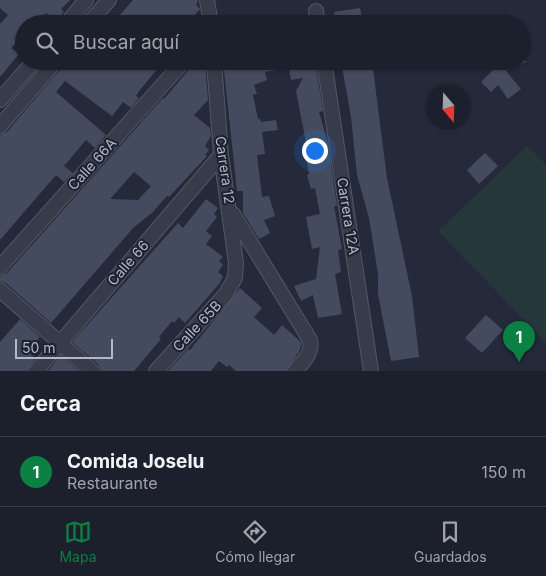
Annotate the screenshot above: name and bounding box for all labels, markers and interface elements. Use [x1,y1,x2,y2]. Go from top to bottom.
search box [15,15,531,70]
icon: search [33,29,61,57]
text: Buscar aquí [73,31,179,54]
north arrow [426,85,471,130]
street label: Calle 66A [64,134,120,193]
street label: Carrera 12 [212,135,239,205]
your location [302,138,328,164]
street label: Carrera 12A [334,176,363,256]
street label: Calle 66 [103,237,152,289]
street label: Calle 65B [169,297,224,355]
pin: 1 [503,321,535,362]
scale bar [15,336,112,359]
text: 50 m [22,339,56,356]
text: Cerca [20,391,81,416]
text: Comida Joselu [67,450,204,473]
text: 1 [33,462,39,482]
text: 150 m [481,462,526,482]
text: Restaurante [67,473,157,493]
tab: Mapa [59,518,97,565]
tab: Cómo llegar [215,518,295,565]
tab: Guardados [414,518,487,565]

